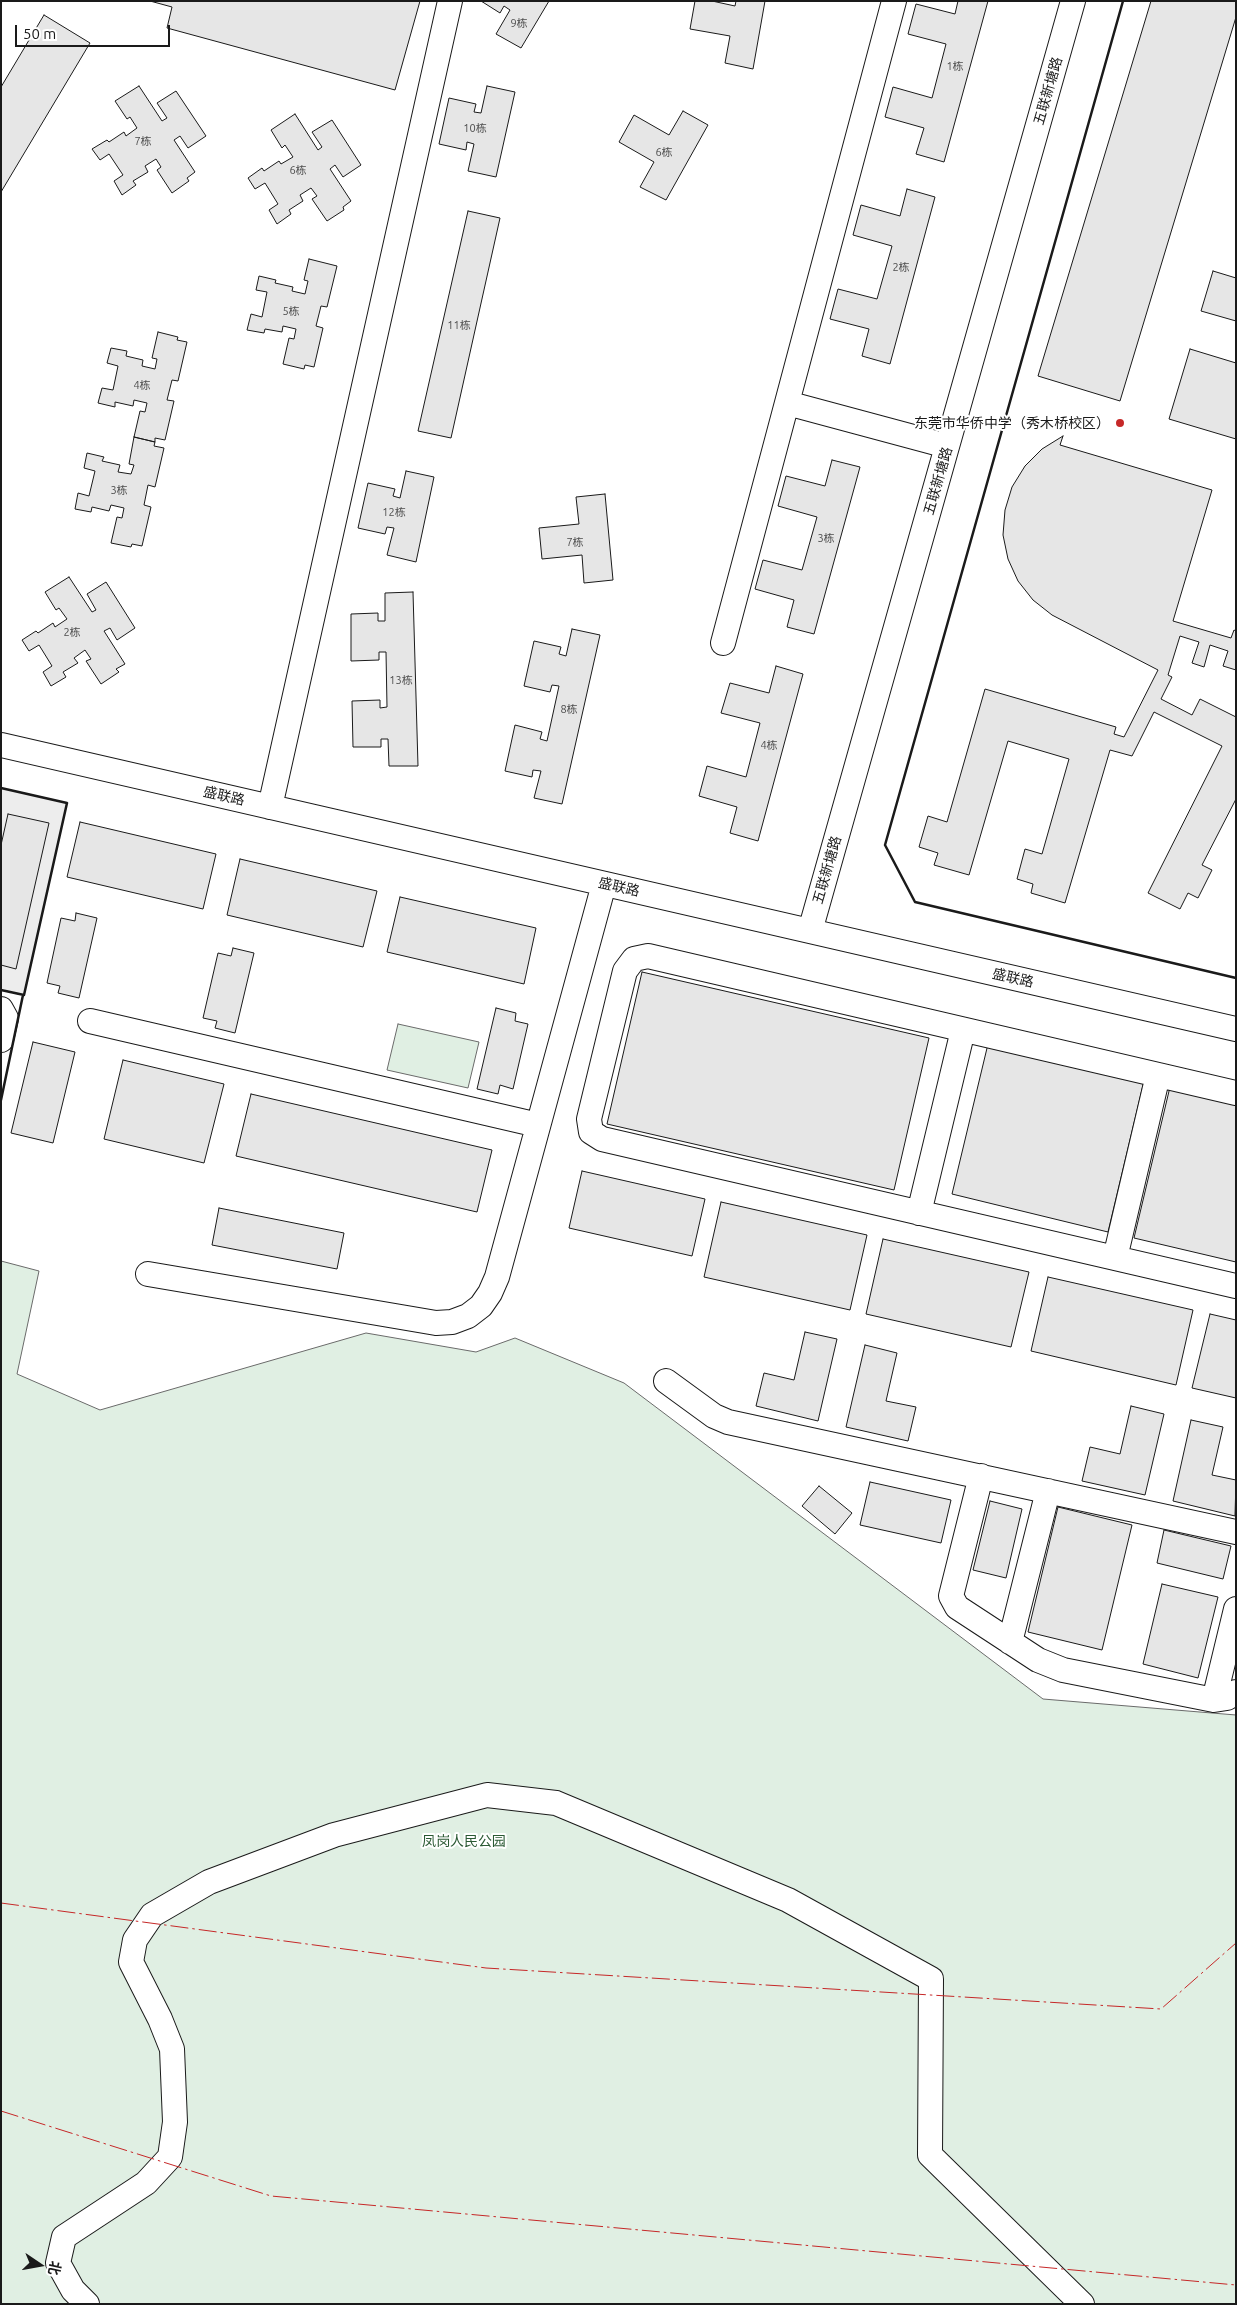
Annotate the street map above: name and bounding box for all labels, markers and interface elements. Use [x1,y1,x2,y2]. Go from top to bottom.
scale bar [18,15,172,47]
house number: 9栋 [510,16,528,30]
text: 50 m [23,25,56,42]
street label: 五联新塘路 [1030,55,1066,127]
house number: 1栋 [946,59,964,73]
house number: 10栋 [463,121,487,135]
house number: 7栋 [134,134,152,148]
house number: 6栋 [655,145,673,159]
house number: 6栋 [289,163,307,177]
house number: 2栋 [892,260,910,274]
house number: 5栋 [282,304,300,318]
house number: 11栋 [447,318,471,332]
house number: 4栋 [133,378,151,392]
place label: 东莞市华侨中学（秀木桥校区） [914,415,1110,431]
marker: 东莞市华侨中学（秀木桥校区） [1114,417,1126,429]
street label: 五联新塘路 [920,445,956,517]
house number: 3栋 [110,483,128,497]
house number: 12栋 [382,505,406,519]
house number: 3栋 [817,531,835,545]
house number: 7栋 [566,535,584,549]
house number: 2栋 [63,625,81,639]
house number: 13栋 [389,673,413,687]
house number: 8栋 [560,702,578,716]
house number: 4栋 [760,738,778,752]
street label: 盛联路 [202,783,246,809]
street label: 五联新塘路 [809,834,845,906]
street label: 盛联路 [597,874,641,900]
street label: 盛联路 [991,965,1035,991]
park label: 凤岗人民公园 [422,1833,506,1849]
north arrow [15,2240,65,2290]
text: 北 [45,2260,64,2277]

